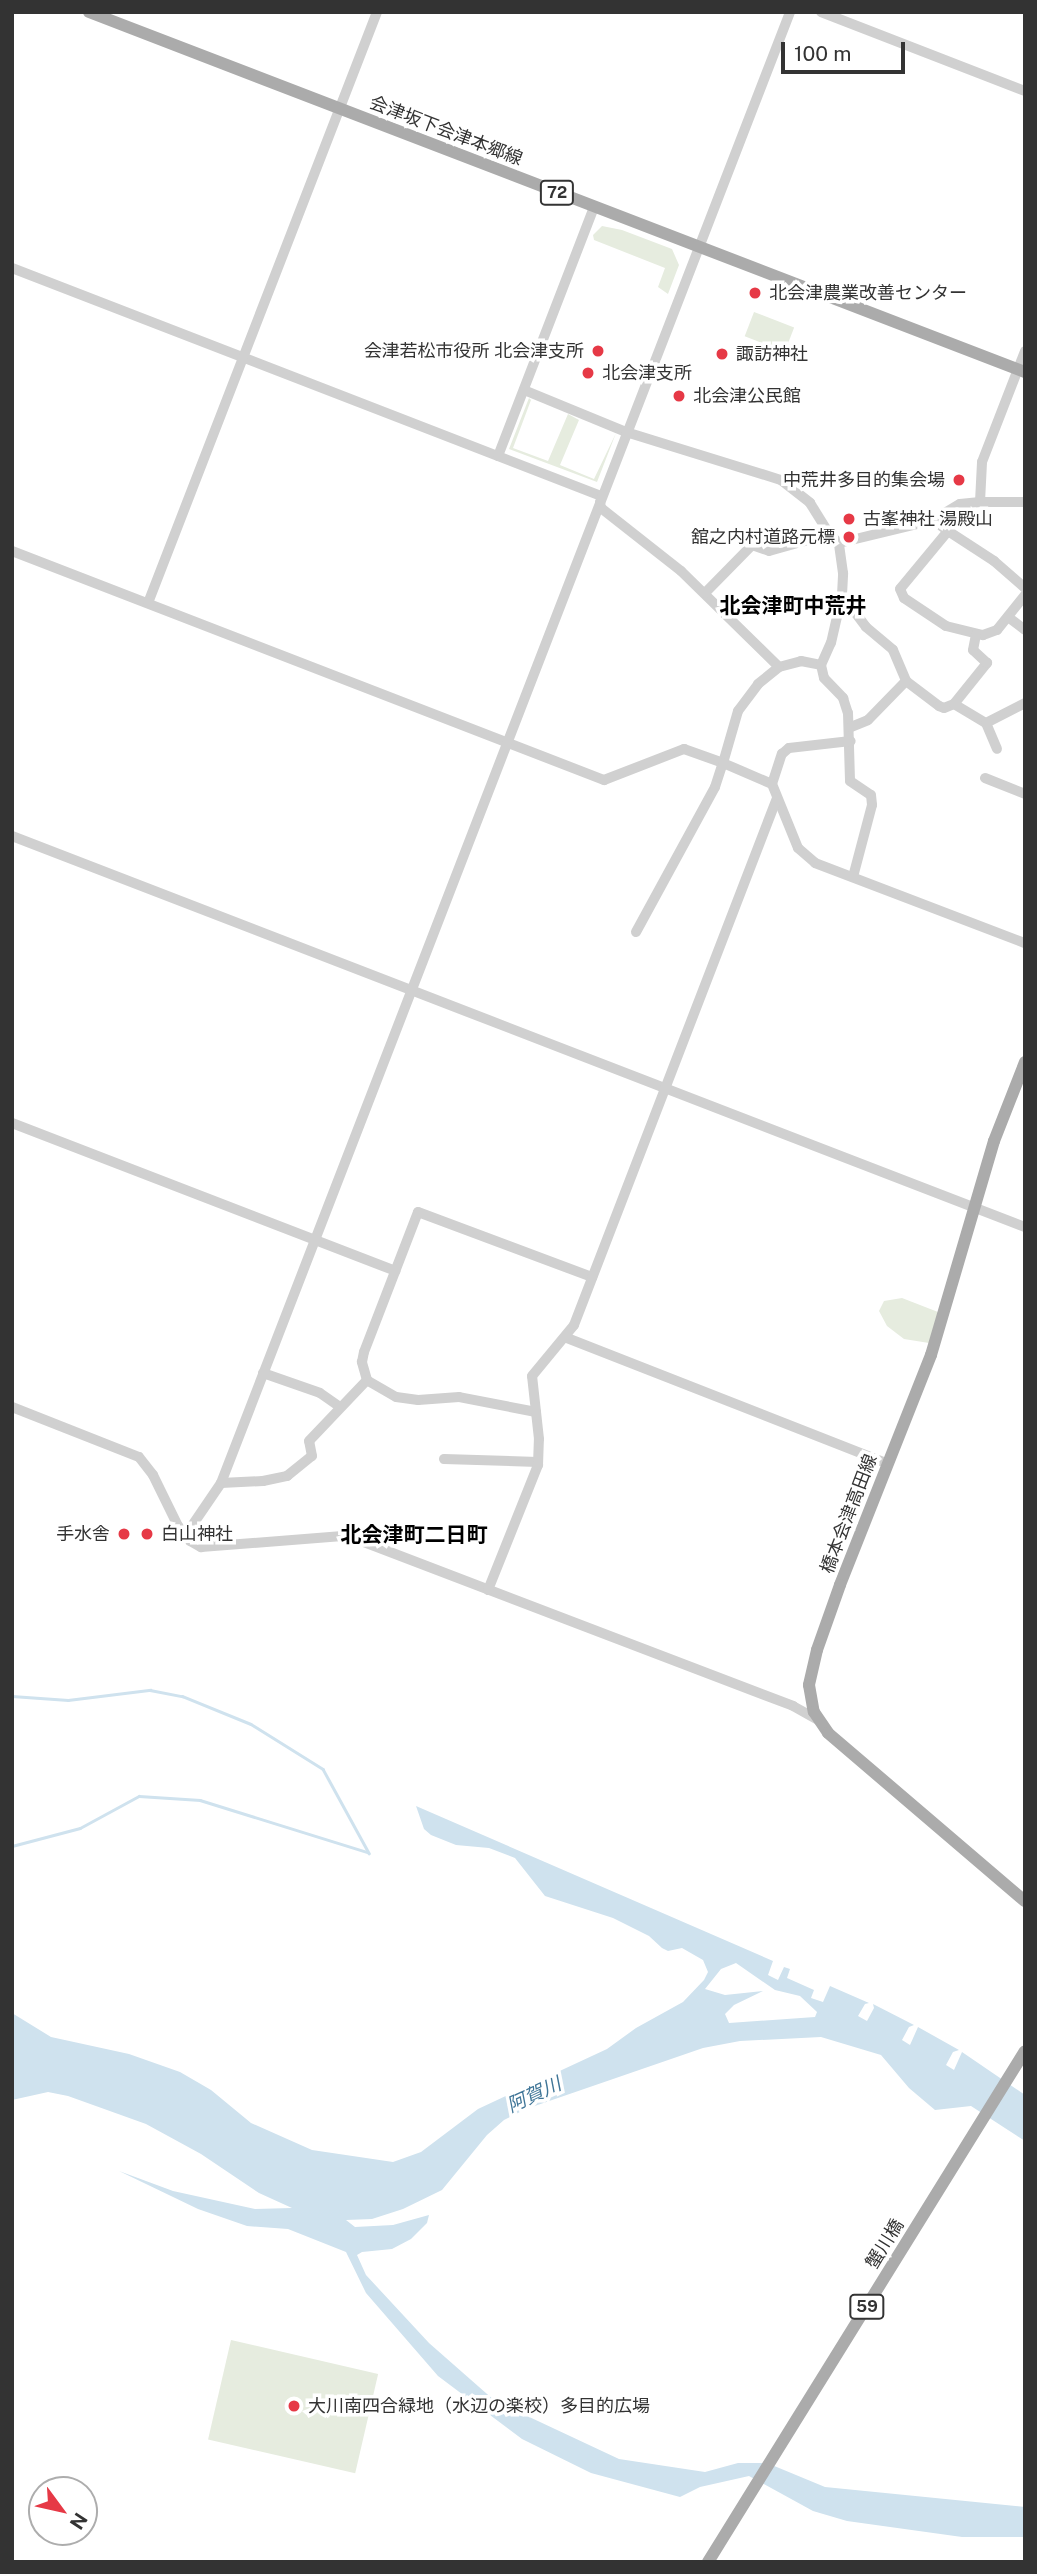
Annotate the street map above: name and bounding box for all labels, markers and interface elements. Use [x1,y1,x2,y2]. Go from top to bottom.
scale bar [785,28,909,72]
text: 100 m [794,41,851,66]
street label: 会津坂下会津本郷線 [367,92,525,170]
road number: 72 [540,181,574,206]
place label: 北会津農業改善センター [769,282,967,304]
marker: 北会津農業改善センター [747,285,763,301]
place label: 会津若松市役所 北会津支所 [364,340,584,362]
marker: 会津若松市役所 北会津支所 [590,343,606,359]
place label: 諏訪神社 [736,343,808,365]
marker: 諏訪神社 [714,346,730,362]
place label: 北会津支所 [602,362,692,384]
marker: 北会津支所 [580,365,596,381]
place label: 北会津公民館 [693,385,801,407]
marker: 北会津公民館 [671,388,687,404]
place label: 中荒井多目的集会場 [783,469,945,491]
marker: 中荒井多目的集会場 [951,472,967,488]
place label: 古峯神社 湯殿山 [863,508,993,530]
marker: 古峯神社 湯殿山 [841,511,857,527]
place label: 舘之内村道路元標 [691,526,835,548]
marker: 舘之内村道路元標 [841,529,857,545]
district label: 北会津町中荒井 [720,593,866,619]
street label: 橋本会津高田線 [816,1451,882,1577]
district label: 北会津町二日町 [341,1522,487,1548]
place label: 手水舎 [56,1523,110,1545]
place label: 白山神社 [161,1523,233,1545]
marker: 手水舎 [116,1526,132,1542]
marker: 白山神社 [139,1526,155,1542]
water label: 阿賀川 [503,2073,565,2117]
street label: 蟹川橋 [862,2215,908,2273]
road number: 59 [848,2294,886,2320]
place label: 大川南四合緑地（水辺の楽校）多目的広場 [308,2395,650,2417]
marker: 大川南四合緑地（水辺の楽校）多目的広場 [286,2398,302,2414]
north arrow [28,2476,98,2546]
text: N [66,2509,92,2534]

